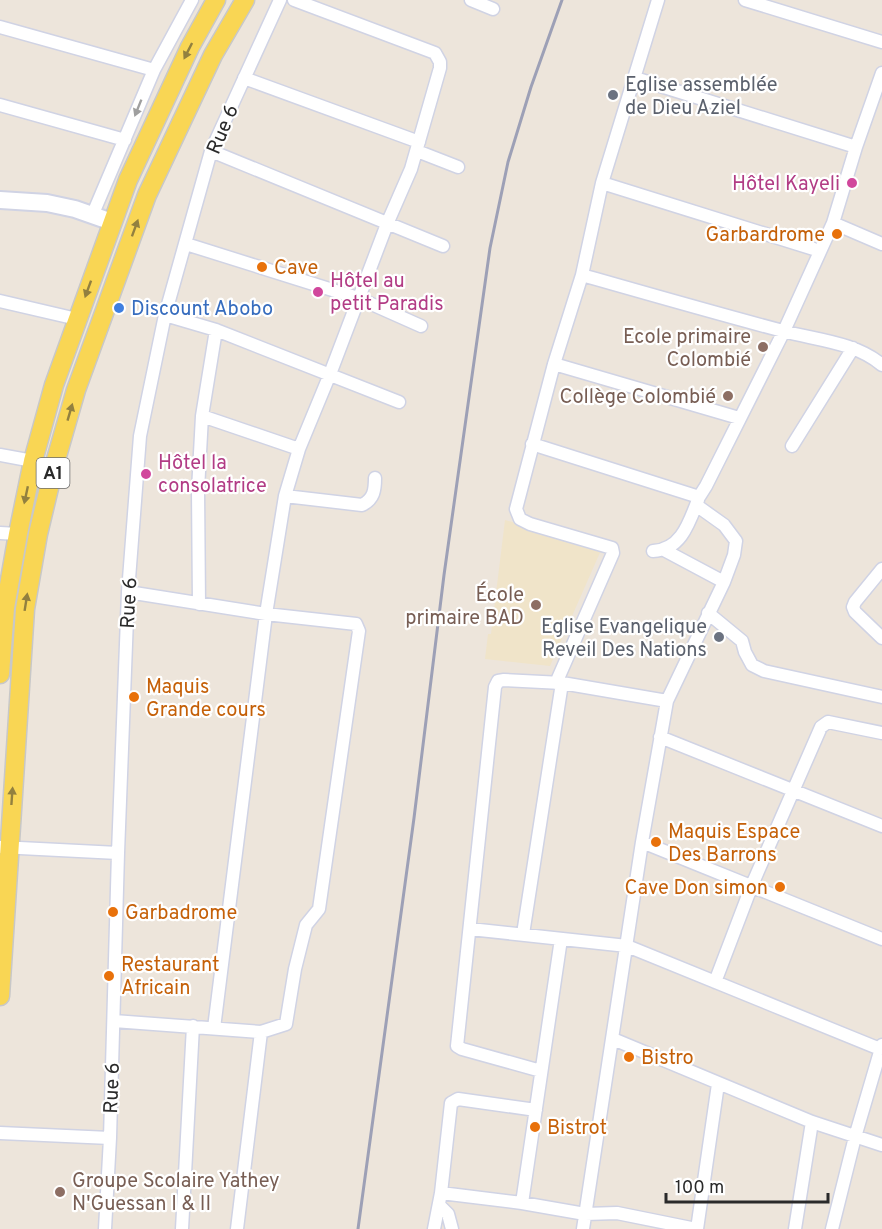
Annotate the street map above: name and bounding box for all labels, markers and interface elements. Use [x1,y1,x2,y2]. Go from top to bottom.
one-way arrow [183,43,192,60]
place label: Eglise assemblée de Dieu Aziel [625,73,777,122]
marker: Eglise assemblée de Dieu Aziel [606,88,620,102]
one-way arrow [133,100,143,118]
street label: Rue 6 [202,101,246,159]
place label: Hôtel Kayeli [732,172,840,198]
marker: Hôtel Kayeli [845,176,859,190]
one-way arrow [131,219,141,237]
place label: Garbardrome [706,223,825,249]
marker: Garbardrome [830,227,844,241]
place label: Cave [274,256,318,282]
marker: Cave [255,260,269,274]
place label: Hôtel au petit Paradis [330,269,444,318]
one-way arrow [83,280,93,298]
marker: Hôtel au petit Paradis [311,285,325,299]
place label: Discount Abobo [131,297,273,323]
marker: Discount Abobo [112,301,126,315]
place label: Ecole primaire Colombié [623,325,751,374]
marker: Ecole primaire Colombié [756,340,770,354]
place label: Collège Colombié [559,385,716,411]
marker: Collège Colombié [721,389,735,403]
one-way arrow [66,403,75,421]
place label: Hôtel la consolatrice [158,451,267,500]
road number: A1 [36,458,70,488]
marker: Hôtel la consolatrice [139,467,153,481]
one-way arrow [21,486,30,505]
street label: Rue 6 [116,577,144,630]
place label: École primaire BAD [405,581,524,632]
one-way arrow [22,592,31,611]
marker: École primaire BAD [529,598,543,612]
place label: Eglise Evangelique Reveil Des Nations [541,615,707,664]
marker: Eglise Evangelique Reveil Des Nations [712,630,726,644]
place label: Maquis Grande cours [146,675,266,724]
marker: Maquis Grande cours [127,690,141,704]
one-way arrow [7,787,16,806]
place label: Maquis Espace Des Barrons [668,820,800,869]
marker: Maquis Espace Des Barrons [649,835,663,849]
place label: Cave Don simon [625,876,768,902]
marker: Cave Don simon [773,880,787,894]
place label: Garbadrome [125,901,237,927]
marker: Garbadrome [106,905,120,919]
place label: Restaurant Africain [121,953,220,1002]
marker: Restaurant Africain [102,969,116,983]
place label: Bistro [641,1046,694,1072]
marker: Bistro [622,1050,636,1064]
street label: Rue 6 [99,1062,127,1114]
place label: Bistrot [547,1116,607,1142]
marker: Bistrot [528,1120,542,1134]
scale bar [666,1166,828,1204]
place label: Groupe Scolaire Yathey N'Guessan I & II [72,1169,280,1218]
text: 100 m [675,1177,724,1200]
marker: Groupe Scolaire Yathey N'Guessan I & II [53,1185,67,1199]

